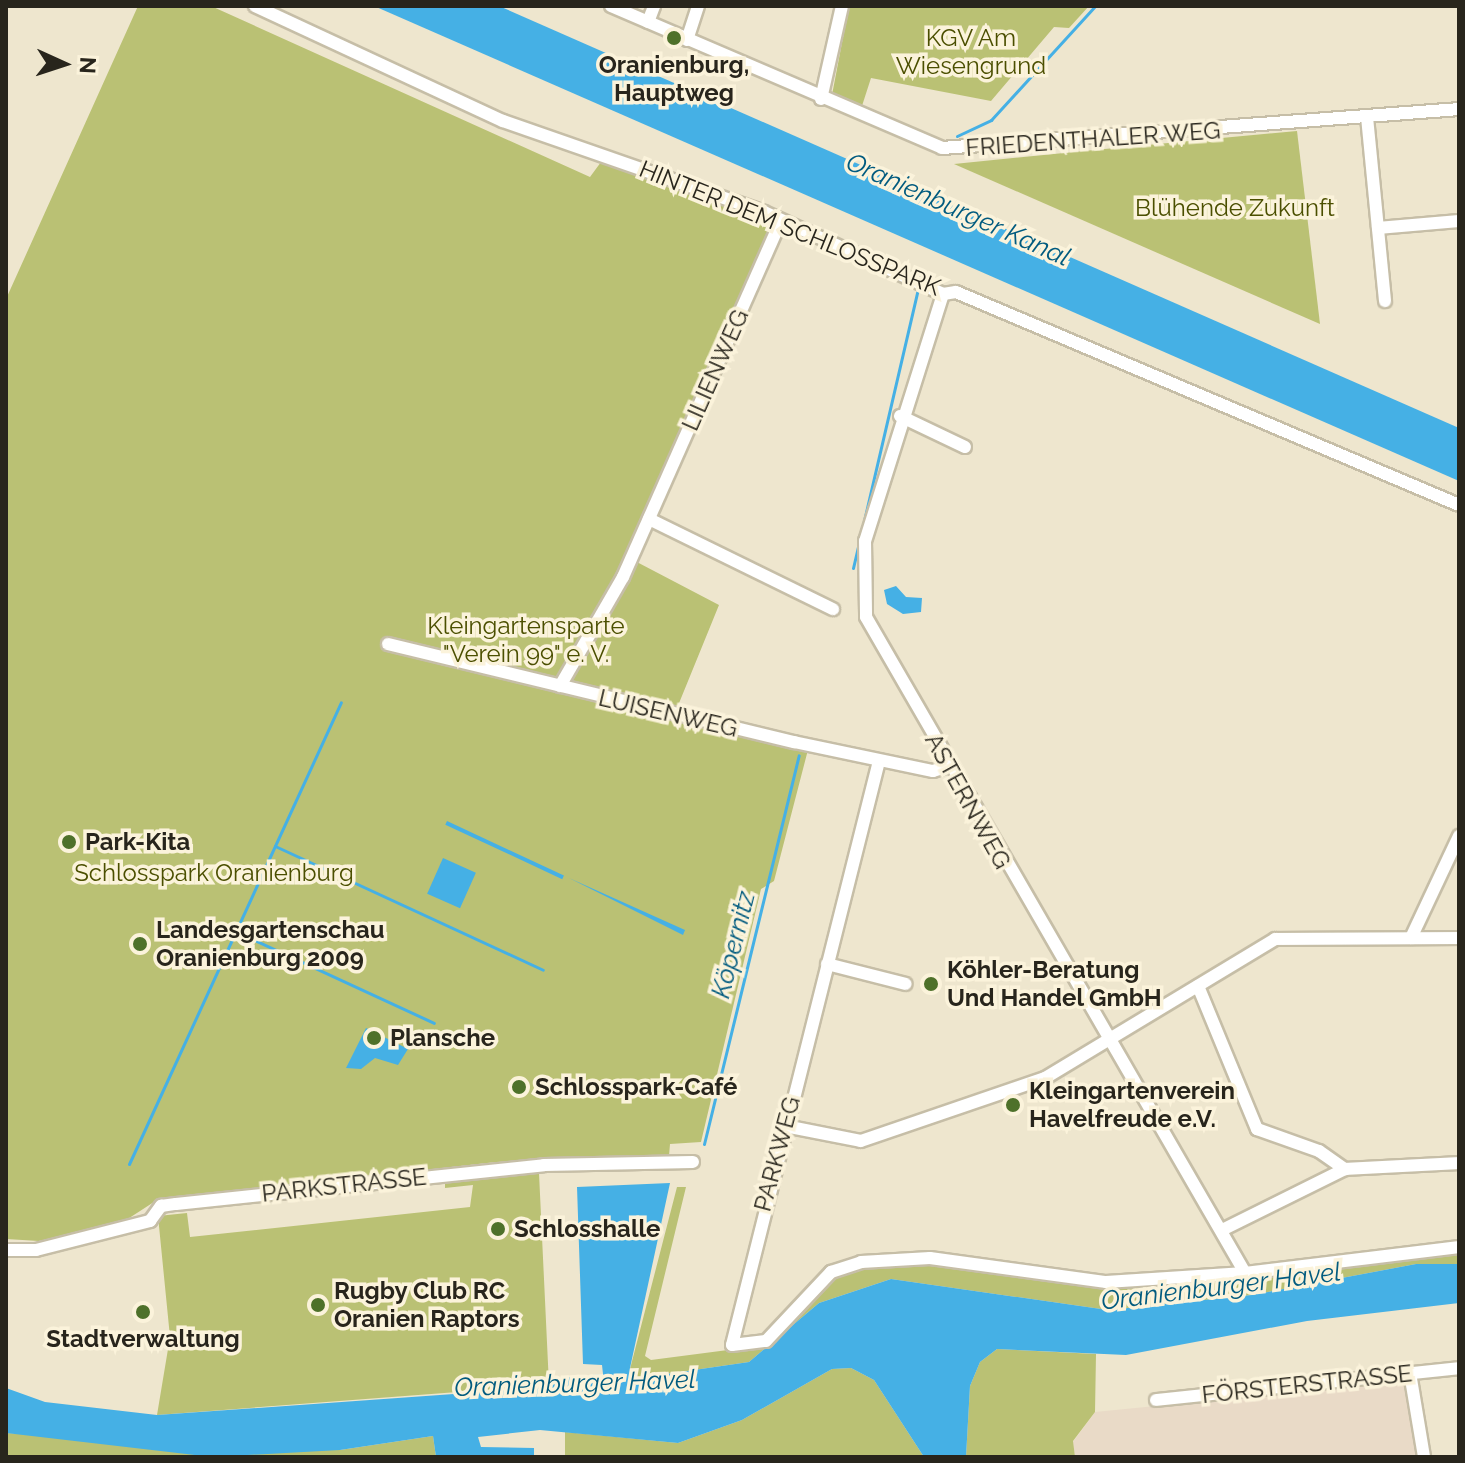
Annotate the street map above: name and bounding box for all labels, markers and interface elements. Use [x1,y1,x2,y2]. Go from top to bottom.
north arrow [24,24,104,104]
park label: KGV Am Wiesengrund [896,24,1046,80]
marker: Oranienburg, Hauptweg [665,29,683,47]
place label: Oranienburg, Hauptweg [599,51,749,107]
text: N [75,56,101,74]
street label: FRIEDENTHALER WEG [964,116,1222,162]
water label: Oranienburger Kanal [841,146,1075,274]
street label: HINTER DEM SCHLOSSPARK [635,154,945,302]
park label: Blühende Zukunft [1135,194,1335,222]
street label: LILIENWEG [675,305,755,435]
park label: Kleingartensparte "Verein 99" e. V. [427,612,625,668]
street label: LUISENWEG [596,683,740,743]
street label: ASTERNWEG [919,728,1017,874]
place label: Park-Kita [85,828,190,856]
marker: Park-Kita [60,833,78,851]
park label: Schlosspark Oranienburg [74,859,354,887]
water label: Köpernitz [706,888,762,1002]
place label: Landesgartenschau Oranienburg 2009 [156,916,385,972]
marker: Landesgartenschau Oranienburg 2009 [131,935,149,953]
place label: Köhler-Beratung Und Handel GmbH [947,956,1162,1012]
marker: Köhler-Beratung Und Handel GmbH [922,975,940,993]
place label: Plansche [390,1024,495,1052]
marker: Plansche [365,1029,383,1047]
place label: Schlosspark-Café [535,1073,737,1101]
place label: Kleingartenverein Havelfreude e.V. [1029,1077,1235,1133]
marker: Schlosspark-Café [510,1078,528,1096]
street label: PARKWEG [748,1093,806,1215]
marker: Kleingartenverein Havelfreude e.V. [1004,1096,1022,1114]
street label: PARKSTRASSE [260,1162,428,1208]
place label: Schlosshalle [514,1215,660,1243]
marker: Schlosshalle [489,1220,507,1238]
water label: Oranienburger Havel [1099,1257,1343,1317]
place label: Rugby Club RC Oranien Raptors [334,1277,520,1333]
marker: Rugby Club RC Oranien Raptors [309,1296,327,1314]
marker: Stadtverwaltung [134,1303,152,1321]
place label: Stadtverwaltung [46,1325,240,1353]
street label: FÖRSTERSTRASSE [1200,1359,1414,1409]
water label: Oranienburger Havel [454,1364,696,1404]

